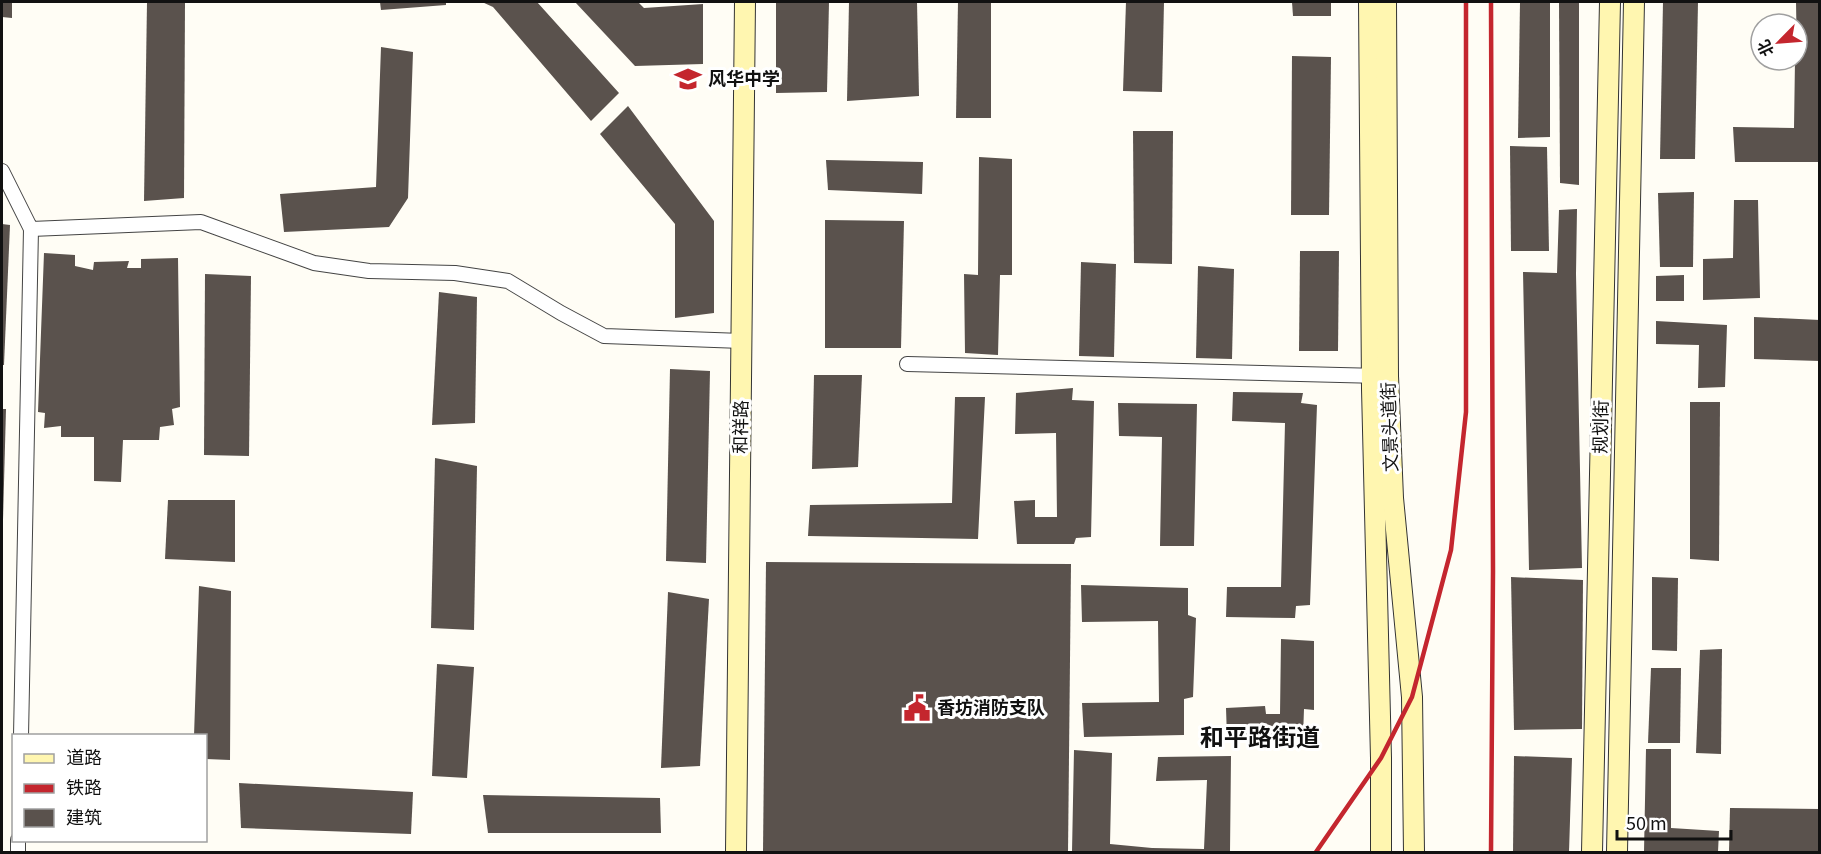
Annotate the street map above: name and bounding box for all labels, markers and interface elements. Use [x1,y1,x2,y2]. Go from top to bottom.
north arrow [1749,12,1809,72]
text: 北 [1750,36,1779,61]
school or university icon: 风华中学 [673,64,703,94]
place label: 风华中学 [708,64,780,90]
street label: 文景头道街 [1373,382,1403,472]
street label: 和祥路 [726,400,752,454]
street label: 规划街 [1586,400,1612,454]
public building icon: 香坊消防支队 [902,693,932,723]
place label: 香坊消防支队 [937,693,1045,719]
district label: 和平路街道 [1200,718,1320,753]
legend [12,734,207,842]
text: 道路 [66,743,102,769]
text: 铁路 [66,773,102,799]
text: 建筑 [66,803,102,829]
scale bar [1617,803,1731,841]
text: 50 m [1626,809,1667,835]

